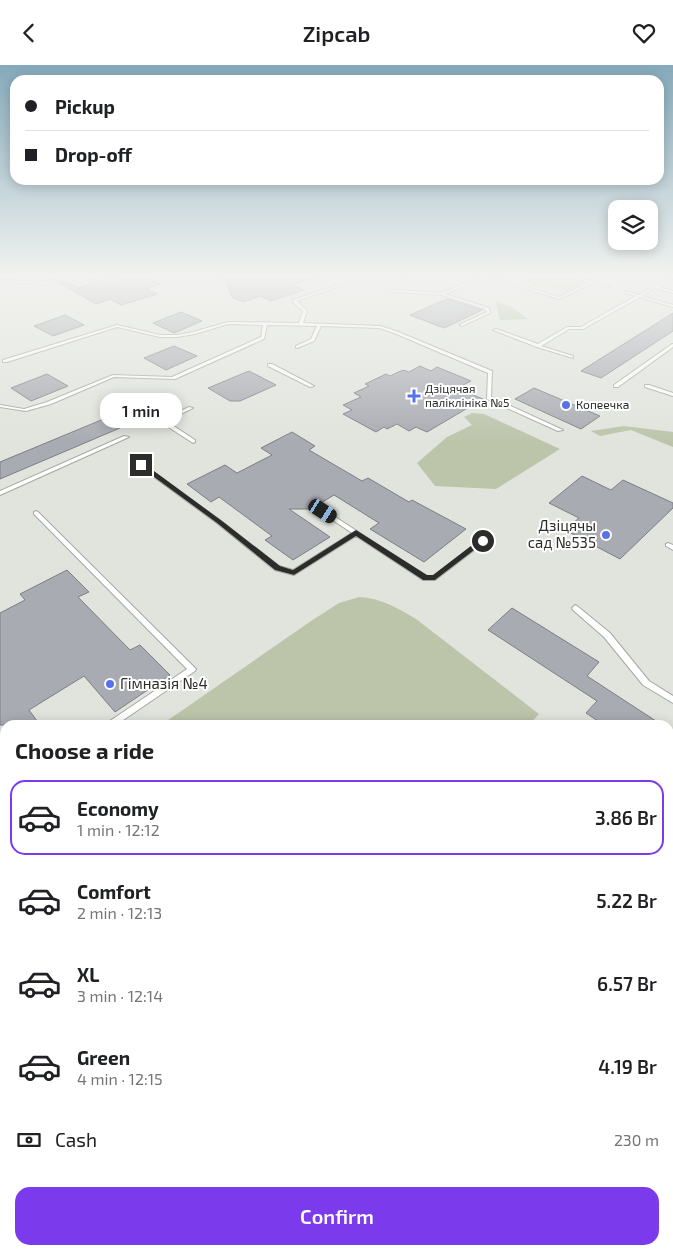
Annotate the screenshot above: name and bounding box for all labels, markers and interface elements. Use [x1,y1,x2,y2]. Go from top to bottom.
icon: back [15,19,43,47]
icon: heart [630,19,658,47]
text: Zipcab [303,20,370,46]
text: Pickup [55,95,115,118]
text: Drop-off [55,143,132,166]
map controls [608,200,658,250]
button: layers [608,200,658,250]
place label: Дзіцячая паліклініка №5 [425,381,509,409]
marker: Дзіцячая паліклініка №5 [407,389,421,403]
callout: 1 min [100,393,182,427]
place label: Копеечка [576,397,629,411]
marker: Копеечка [560,399,572,411]
text: 1 min [122,401,160,420]
route end [130,454,152,476]
car [306,497,339,525]
place label: Дзіцячы сад №535 [528,516,596,551]
marker: Дзіцячы сад №535 [600,529,612,541]
route start [472,530,494,552]
place label: Гімназія №4 [120,674,208,692]
marker: Гімназія №4 [104,678,116,690]
text: Choose a ride [15,737,154,763]
icon: car [17,795,62,840]
text: Economy [77,797,159,820]
text: 3.86 Br [595,806,657,829]
text: 1 min · 12:12 [77,820,160,839]
icon: car [17,878,62,923]
text: Comfort [77,880,151,903]
text: 5.22 Br [596,889,657,912]
text: 2 min · 12:13 [77,903,162,922]
icon: car [17,961,62,1006]
text: XL [77,963,99,986]
text: 6.57 Br [597,972,657,995]
text: 3 min · 12:14 [77,986,163,1005]
icon: car [17,1044,62,1089]
text: Green [77,1046,130,1069]
text: 4.19 Br [598,1055,657,1078]
text: 4 min · 12:15 [77,1069,163,1088]
icon: cash [15,1126,43,1154]
text: Cash [55,1128,97,1151]
text: 230 m [614,1130,659,1149]
button: Confirm [15,1187,659,1245]

